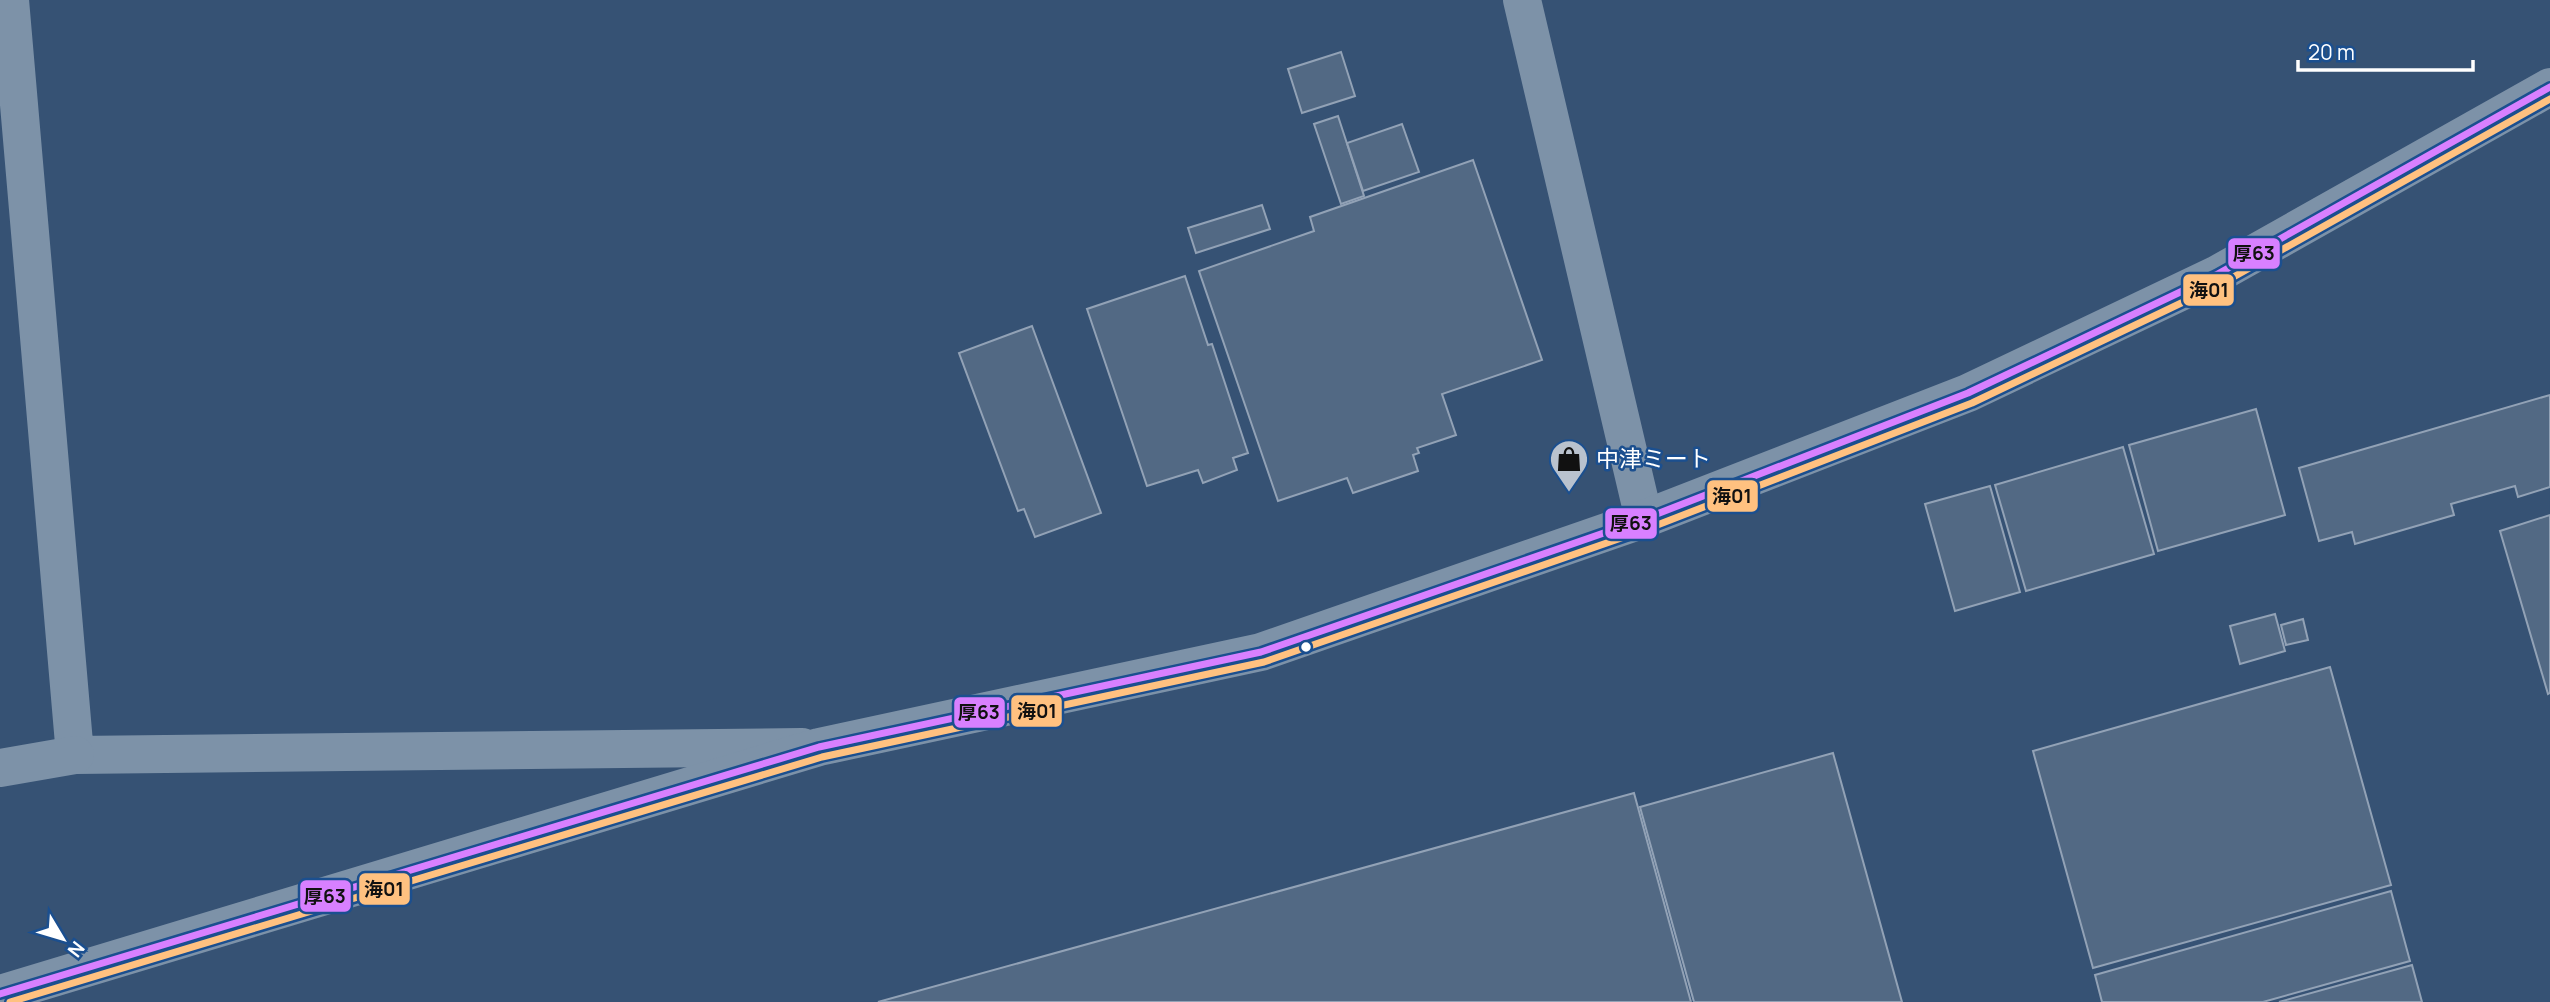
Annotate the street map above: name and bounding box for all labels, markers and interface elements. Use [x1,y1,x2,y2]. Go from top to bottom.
scale bar [2298,28,2473,72]
text: 20 m [2308,38,2355,66]
line badge: 厚63 [2227,237,2281,270]
text: 厚63 [2233,240,2275,266]
line badge: 海01 [2182,273,2235,307]
text: 海01 [2189,277,2229,303]
shop icon: 中津ミート [1548,438,1590,493]
place label: 中津ミート [1596,442,1711,474]
line badge: 海01 [1706,479,1759,513]
text: 海01 [1712,483,1752,509]
line badge: 厚63 [1604,507,1658,540]
text: 厚63 [1610,510,1652,536]
unlabelled marker [1299,640,1313,654]
line badge: 海01 [1010,694,1063,728]
line badge: 厚63 [953,696,1006,729]
text: 海01 [1017,698,1057,724]
text: 厚63 [958,699,1000,725]
line badge: 海01 [358,872,411,906]
text: 海01 [364,876,404,902]
line badge: 厚63 [299,879,352,913]
text: 厚63 [304,883,346,909]
north arrow [28,904,98,974]
text: N [62,936,91,963]

